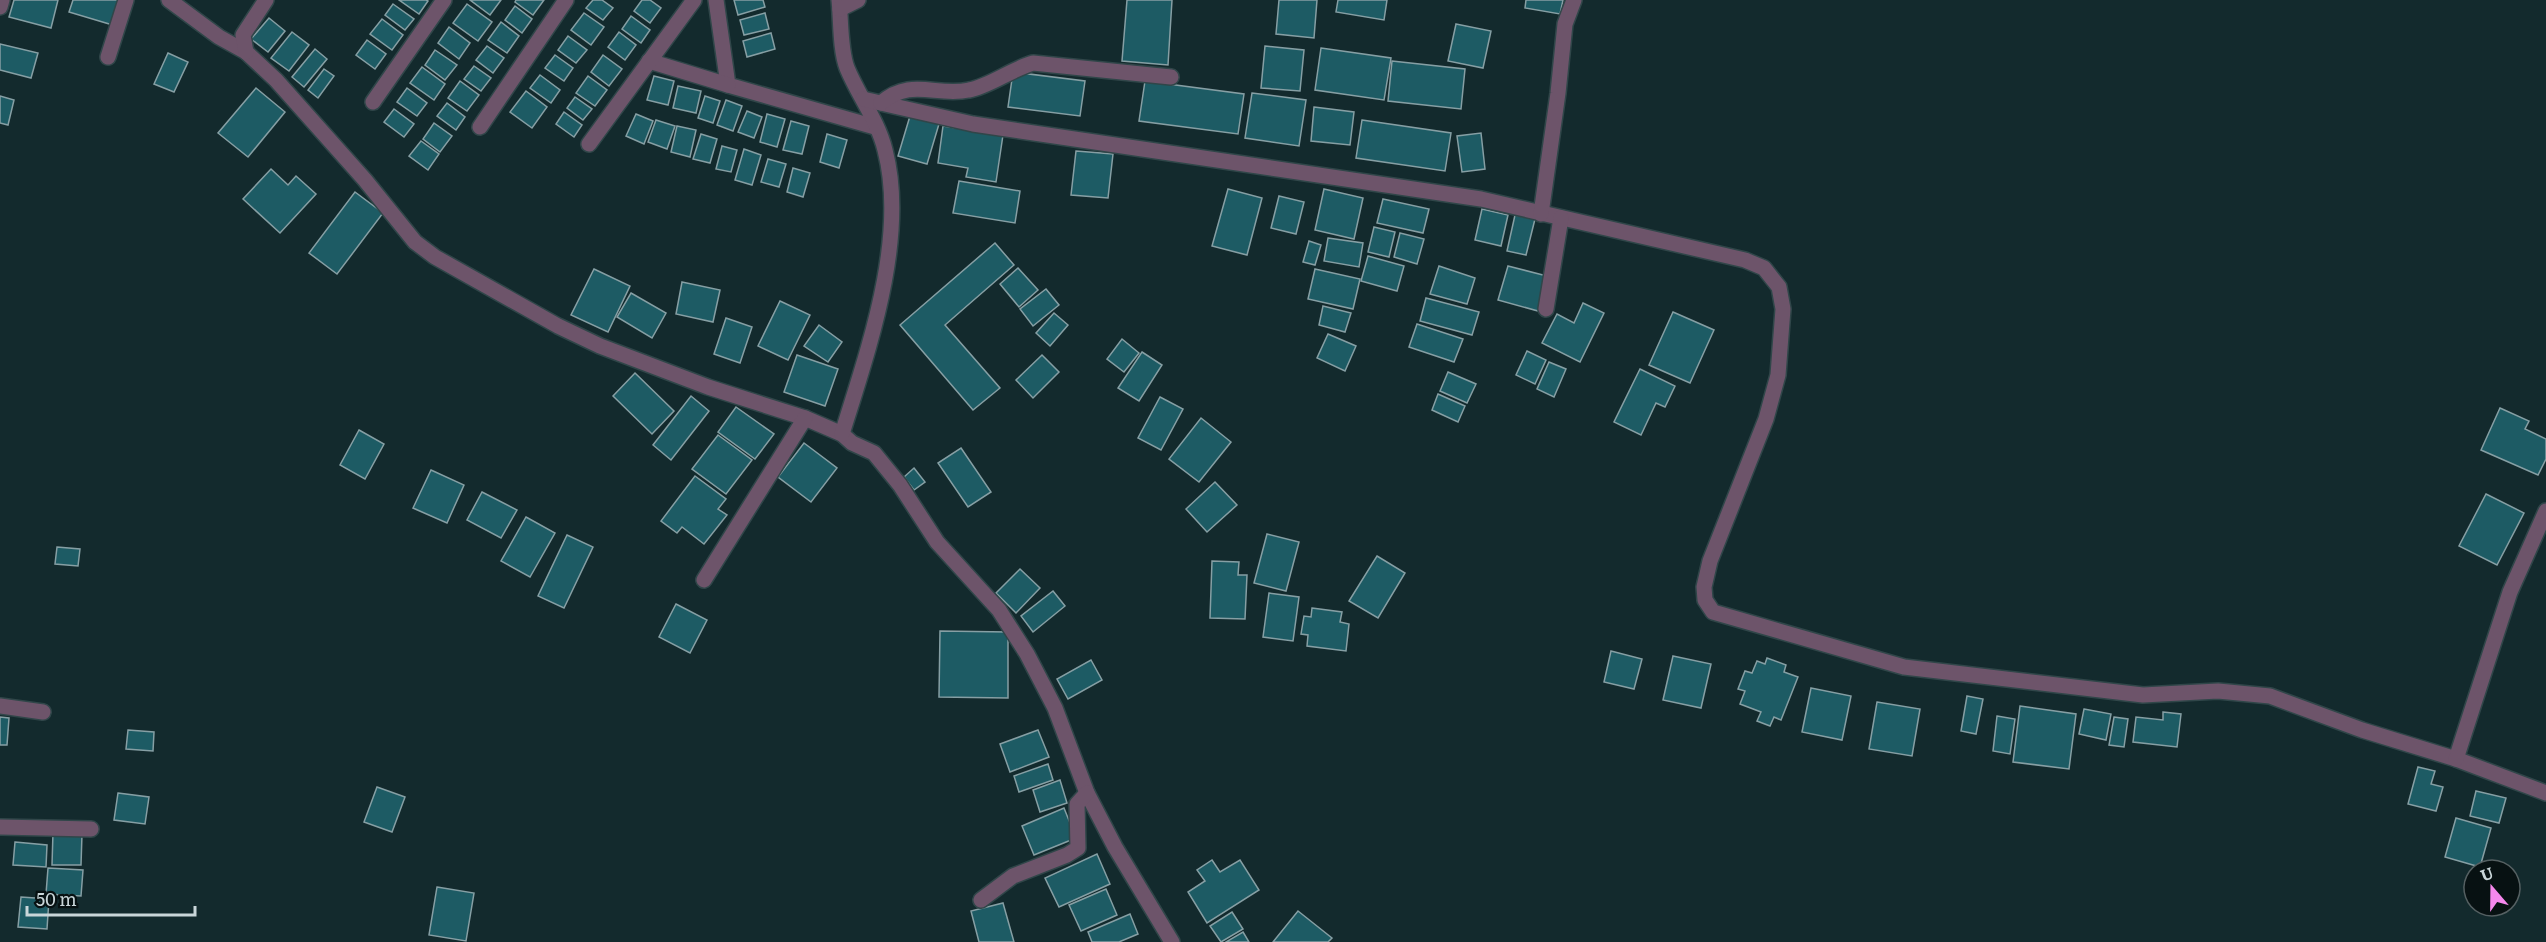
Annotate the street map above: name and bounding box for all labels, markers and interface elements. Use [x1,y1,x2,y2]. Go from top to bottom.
north arrow [2462,858,2522,918]
text: U [2477,859,2497,886]
scale bar [27,879,195,917]
text: 50 m [36,885,77,912]

